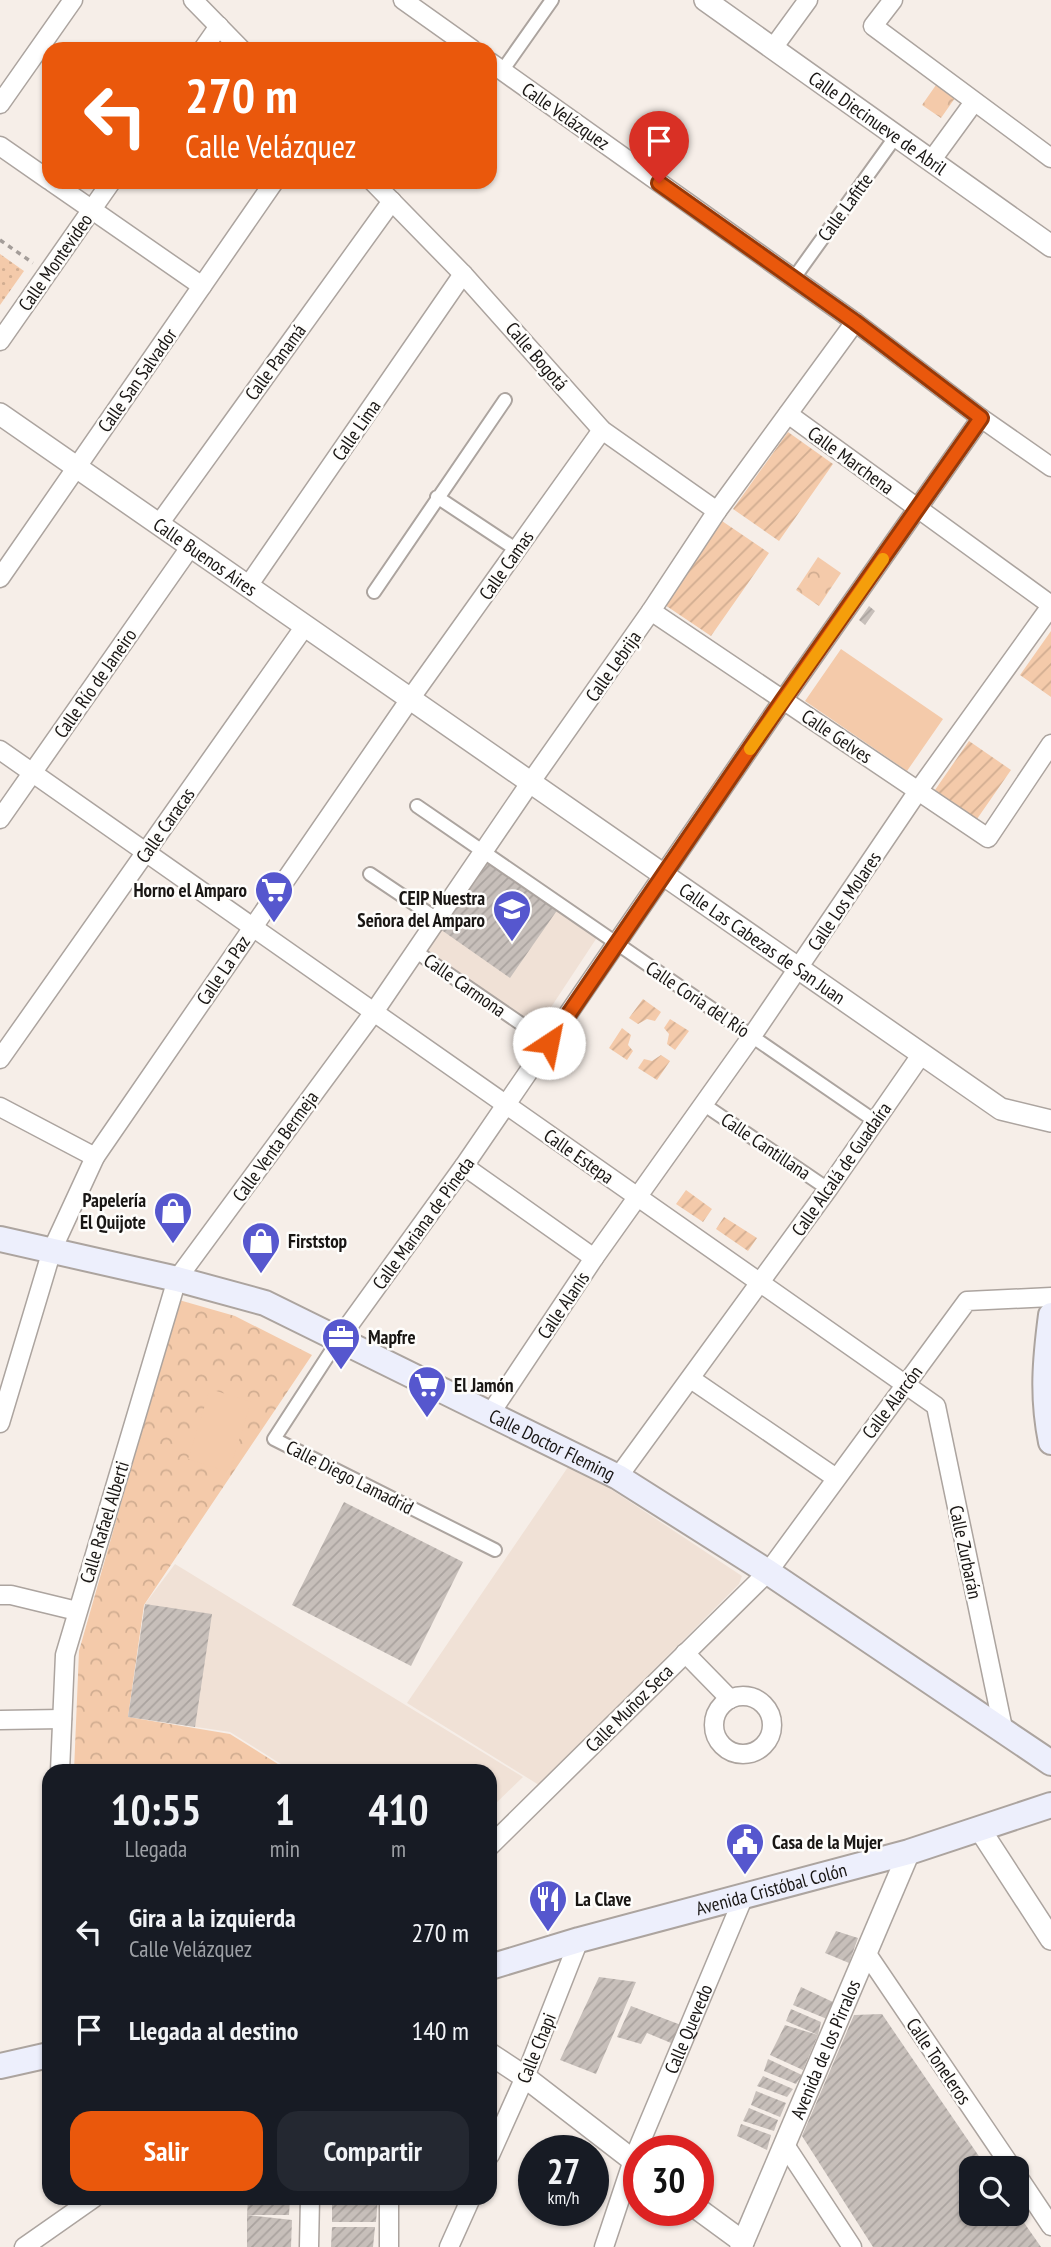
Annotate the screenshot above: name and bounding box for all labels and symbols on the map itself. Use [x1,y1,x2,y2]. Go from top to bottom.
street label: Calle Diecinueve de Abril [804,66,952,180]
street label: Calle Velázquez [517,77,615,155]
pin [629,111,689,183]
street label: Calle Lafitte [812,168,878,246]
street label: Calle Montevideo [13,209,97,315]
street label: Calle Bogotá [501,317,573,395]
street label: Calle Panamá [239,319,311,405]
street label: Calle San Salvador [92,323,182,437]
street label: Calle Lima [326,395,386,465]
street label: Calle Marchena [803,421,899,499]
street label: Calle Buenos Aires [149,512,262,601]
street label: Calle Camas [473,526,539,604]
street label: Calle Río de Janeiro [48,624,142,742]
street label: Calle Lebrija [580,626,646,706]
street label: Calle Gelves [797,704,877,768]
street label: Calle Caracas [130,783,200,867]
street label: Calle Los Molares [802,847,886,955]
supermarket icon: Horno el Amparo [253,869,295,924]
street label: Calle Las Cabezas de San Juan [675,877,850,1009]
place label: Horno el Amparo [133,878,247,902]
place label: CEIP Nuestra Señora del Amparo [357,886,485,932]
school or university icon: CEIP Nuestra Señora del Amparo [491,888,533,943]
street label: Calle La Paz [191,931,255,1009]
street label: Calle Carmona [419,948,511,1022]
street label: Calle Coria del Río [642,955,754,1043]
position arrow [512,1006,586,1080]
street label: Calle Venta Bermeja [227,1086,323,1206]
street label: Calle Alcalá de Guadaíra [786,1097,896,1241]
street label: Calle Cantillana [717,1107,815,1185]
street label: Calle Estepa [539,1123,619,1189]
street label: Calle Mariana de Pineda [367,1152,479,1294]
place label: Papelería El Quijote [80,1188,146,1234]
shop icon: Papelería El Quijote [152,1190,194,1245]
shop icon: Firststop [240,1220,282,1275]
place label: Firststop [288,1229,348,1253]
street label: Calle Alanís [532,1267,594,1343]
office icon: Mapfre [320,1316,362,1371]
place label: Mapfre [368,1325,416,1349]
street label: Calle Alarcón [857,1361,927,1443]
supermarket icon: El Jamón [406,1364,448,1419]
place label: El Jamón [454,1373,514,1397]
street label: Calle Doctor Fleming [485,1403,619,1486]
street label: Calle Diego Lamadrid [282,1435,418,1519]
street label: Calle Rafael Alberti [74,1458,134,1586]
street label: Calle Zurbarán [944,1503,988,1601]
street label: Calle Muñoz Seca [580,1659,678,1757]
public building icon: Casa de la Mujer [724,1821,766,1876]
place label: Casa de la Mujer [772,1830,883,1854]
street label: Avenida Cristóbal Colón [693,1857,849,1920]
restaurant icon: La Clave [527,1878,569,1933]
place label: La Clave [575,1887,631,1911]
street label: Avenida de los Pirralos [785,1976,865,2122]
street label: Calle Quevedo [659,1981,718,2077]
street label: Calle Chapi [511,2009,561,2087]
street label: Calle Toneleros [901,2013,977,2109]
speed limit sign: 30 [623,2135,714,2226]

